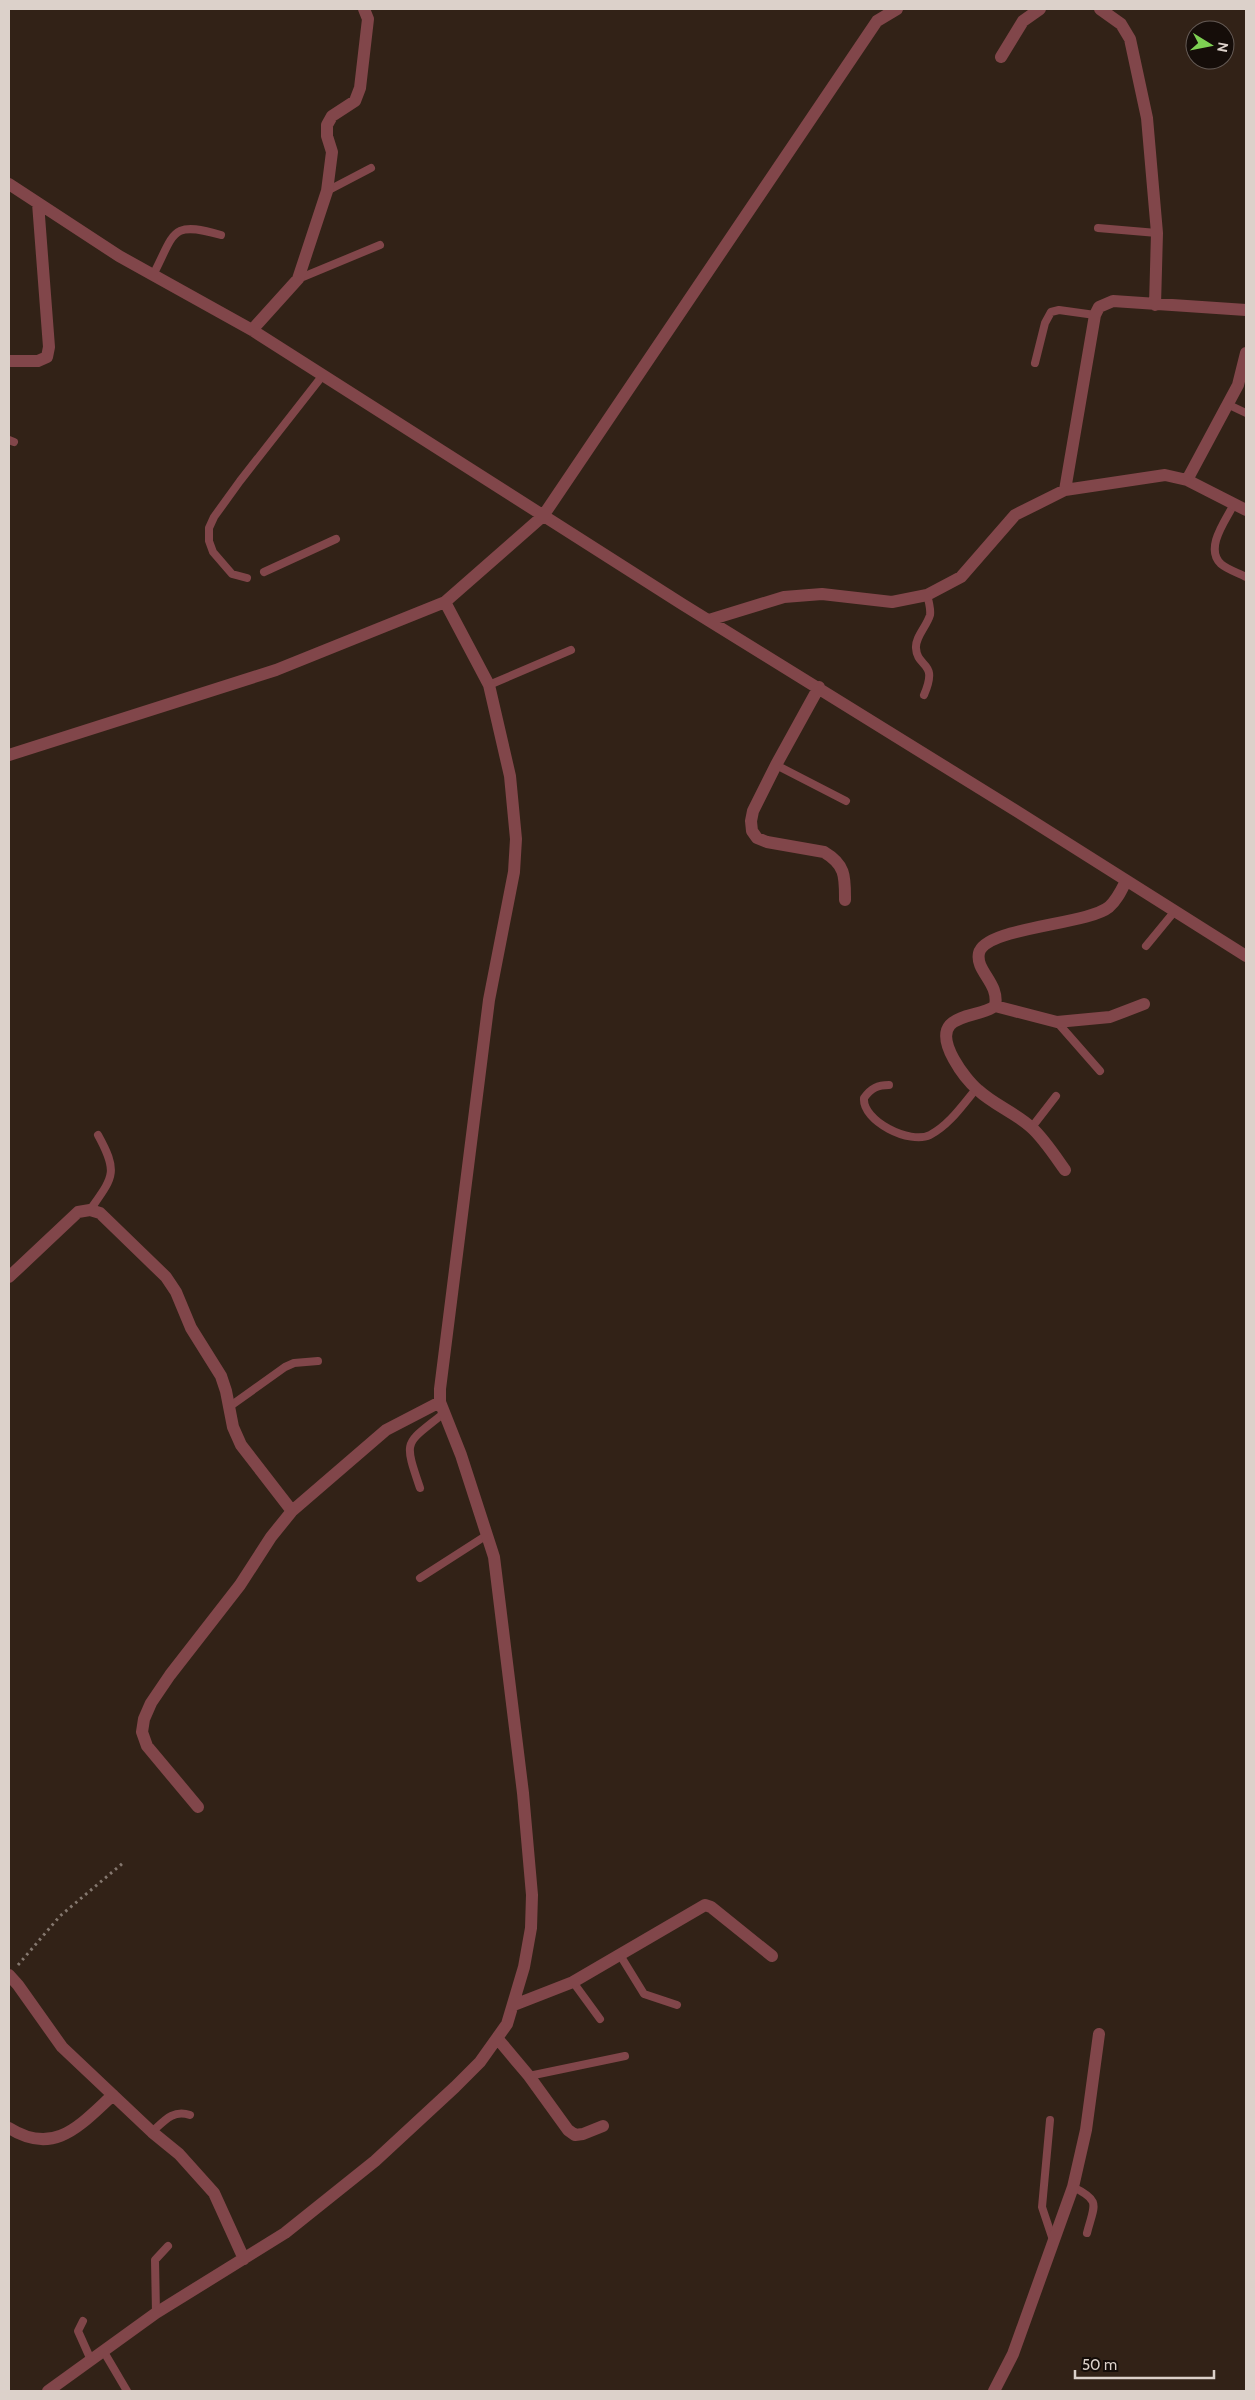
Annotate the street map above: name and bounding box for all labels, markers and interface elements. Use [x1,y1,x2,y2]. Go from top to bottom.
north arrow [1185,20,1235,70]
text: N [1213,41,1233,54]
scale bar [1075,2348,1214,2380]
text: 50 m [1082,2356,1117,2374]

